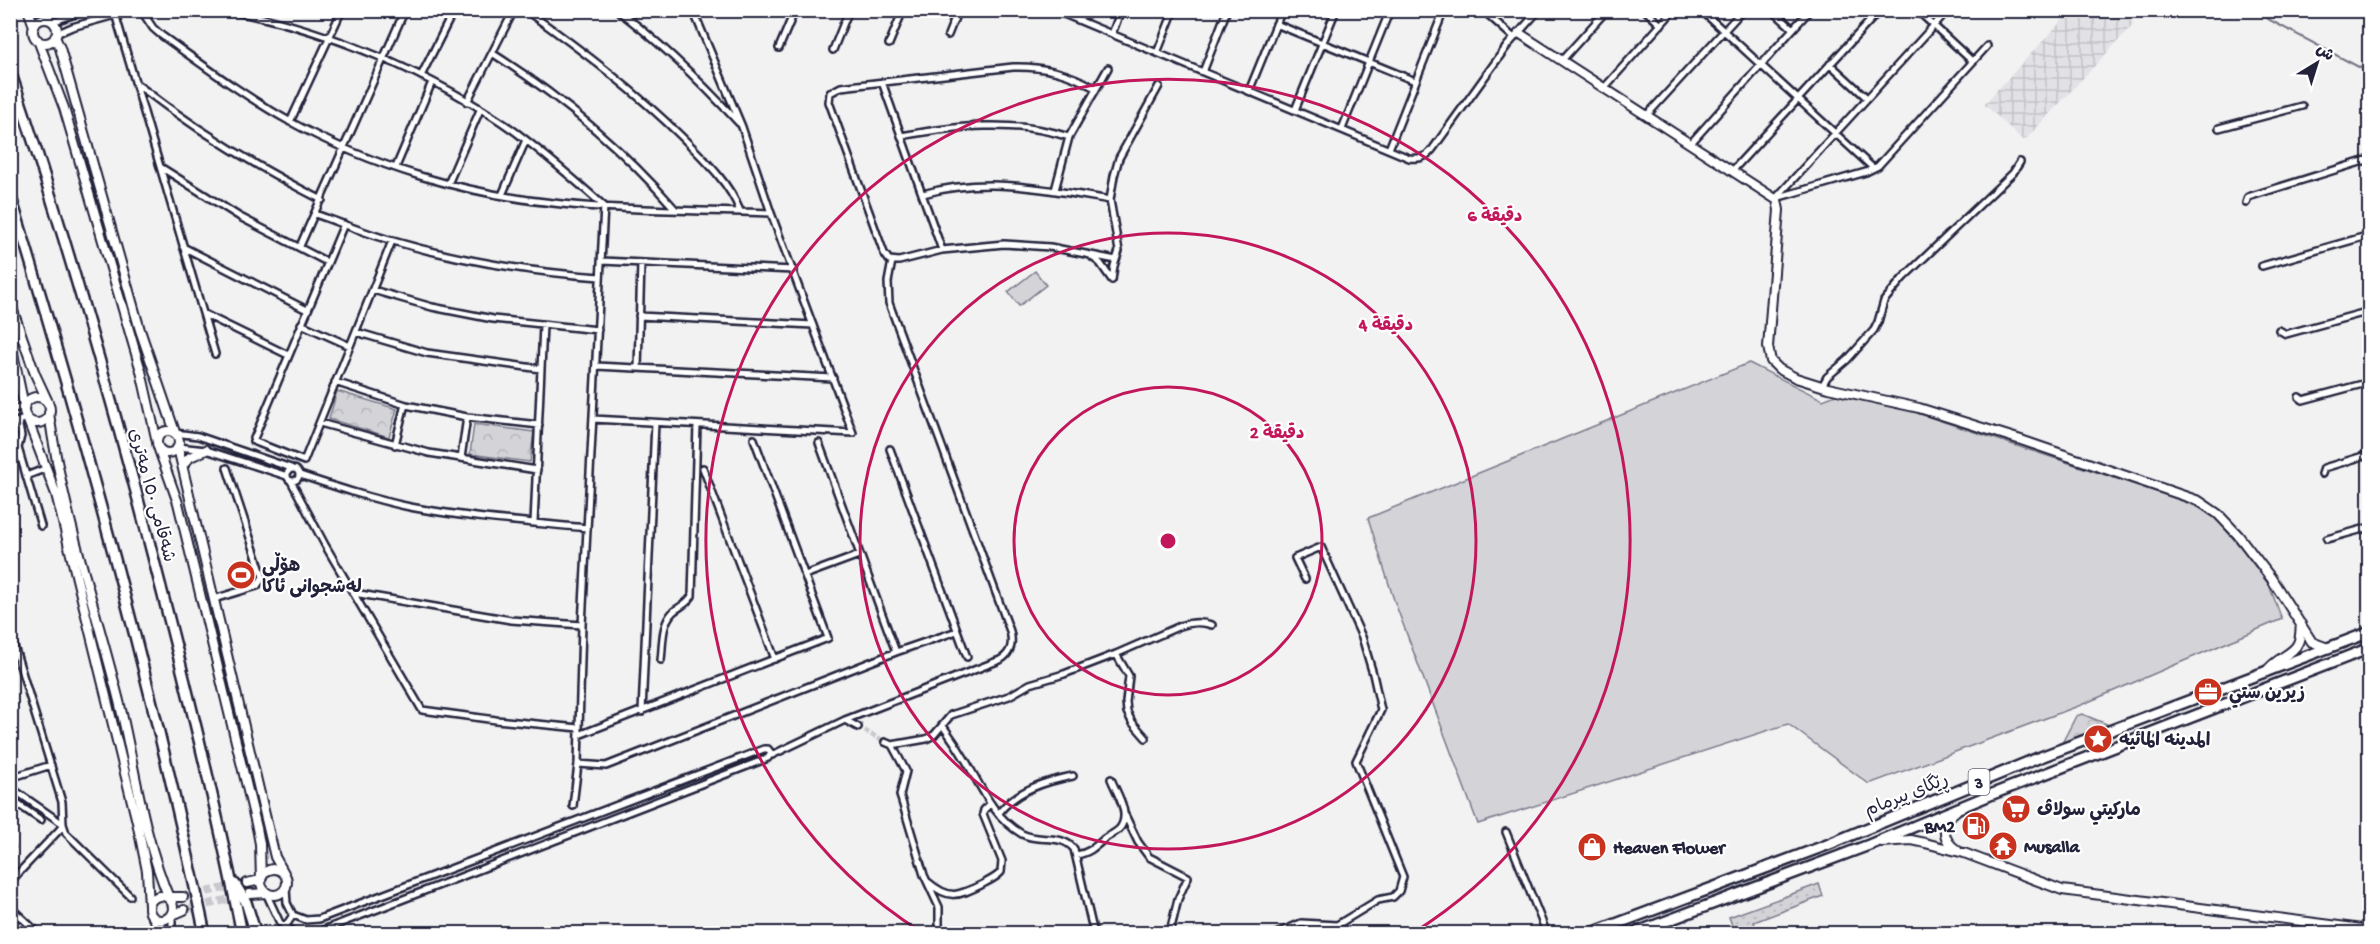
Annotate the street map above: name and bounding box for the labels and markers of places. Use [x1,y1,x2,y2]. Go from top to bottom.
centre of rings [1158,531,1178,551]
place label: هۆڵی لەشجوانی ئاکا [262,552,362,599]
sports icon: هۆڵی لەشجوانی ئاکا [225,559,257,591]
office icon: زيرين ستي [2192,676,2224,708]
place label: زيرين ستي [2229,684,2305,708]
place icon: المدينه المائيه [2082,723,2114,755]
place label: المدينه المائيه [2119,731,2210,752]
supermarket icon: ماركيتي سولاڤ [2000,793,2032,825]
place label: ماركيتي سولاڤ [2037,798,2141,825]
fuel station icon: BM2 [1960,810,1992,842]
place label: BM2 [1923,818,1955,839]
temple icon: Musalla [1987,830,2019,862]
shop icon: Heaven Flower [1576,831,1608,863]
place label: Musalla [2024,838,2080,859]
place label: Heaven Flower [1613,839,1727,860]

